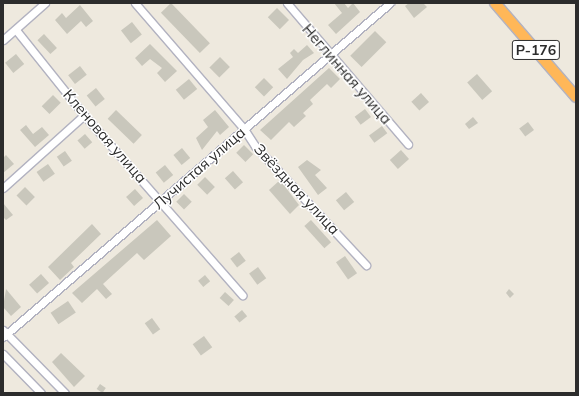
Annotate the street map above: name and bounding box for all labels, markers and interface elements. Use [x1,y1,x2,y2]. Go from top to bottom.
street label: Неглинная улица [299,20,395,128]
road number: Р-176 [511,38,561,62]
street label: Кленовая улица [59,86,151,186]
street label: Лучистая улица [149,123,249,213]
street label: Звёздная улица [250,140,344,238]

